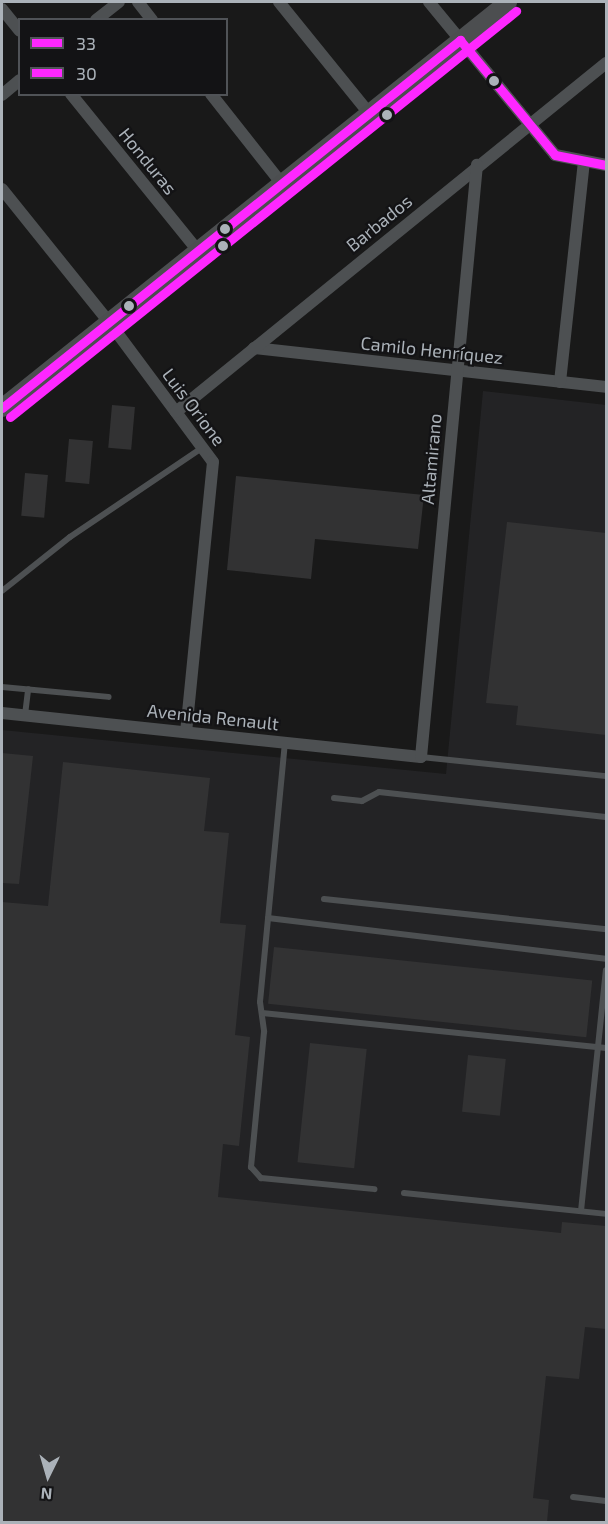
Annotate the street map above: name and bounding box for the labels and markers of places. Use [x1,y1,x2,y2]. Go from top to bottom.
unlabelled marker [488,75,500,87]
unlabelled marker [381,109,393,121]
unlabelled marker [219,223,231,235]
unlabelled marker [217,240,229,252]
unlabelled marker [123,300,135,312]

